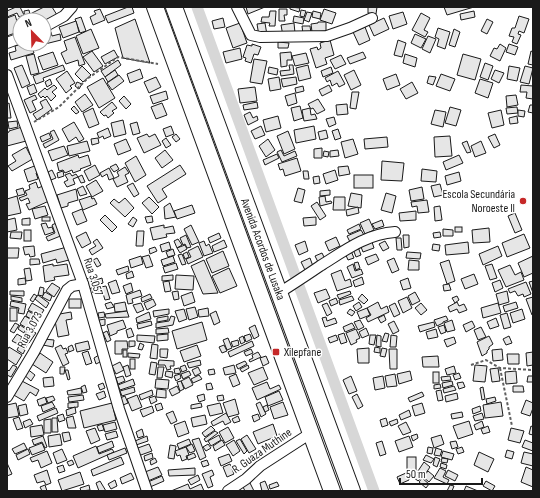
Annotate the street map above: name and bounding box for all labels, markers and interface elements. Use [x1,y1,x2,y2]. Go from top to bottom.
north arrow [12,12,52,52]
text: N [23,16,34,30]
place label: Escola Secundária Noroeste II [442,187,515,216]
street label: Avenida Acordos de Lusaka [237,195,289,302]
marker: Escola Secundária Noroeste II [518,196,528,206]
street label: Rua 3.057 [80,256,106,298]
street label: Rua 3.073 [14,309,46,351]
place label: Xilepfane [283,345,321,360]
marker: Xilepfane [271,347,281,357]
street label: R. Guaza Muthine [229,425,295,477]
scale bar [400,460,482,486]
text: 50 m [406,467,426,482]

